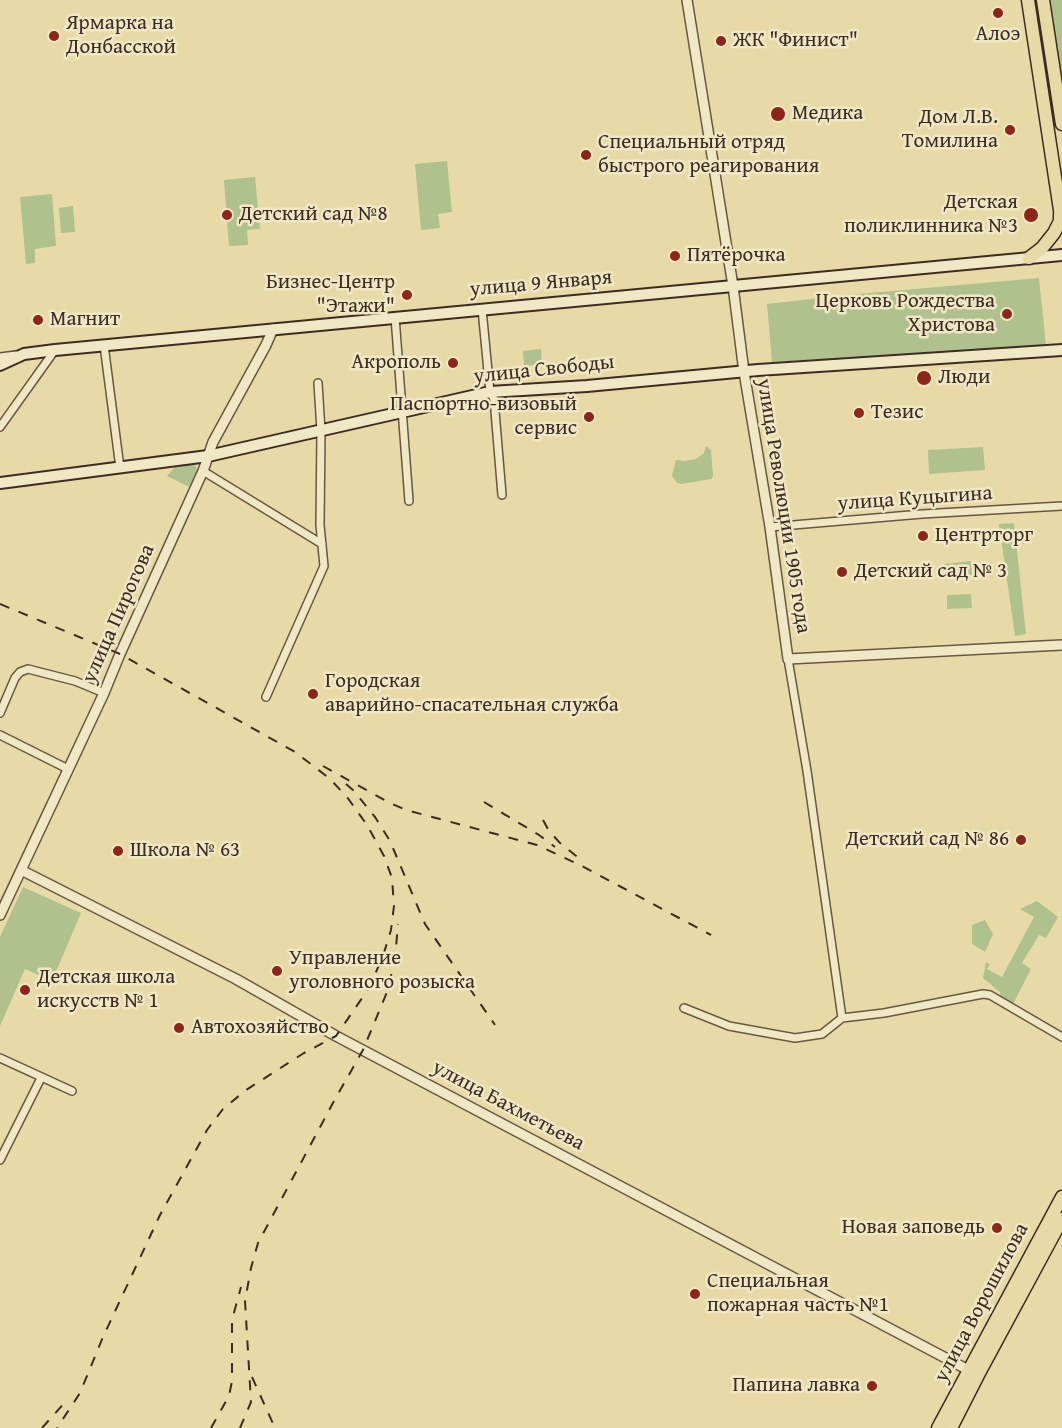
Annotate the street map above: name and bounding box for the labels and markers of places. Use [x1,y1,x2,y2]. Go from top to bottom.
marker: Алоэ [991,6,1005,20]
place label: Ярмарка на Донбасской [66,11,176,61]
place label: Алоэ [976,22,1020,48]
place label: ЖК "Финист" [733,28,858,54]
marker: Ярмарка на Донбасской [47,29,61,43]
marker: ЖК "Финист" [714,34,728,48]
place label: Медика [792,101,863,127]
marker: Медика [769,105,787,123]
place label: Дом Л.В. Томилина [902,105,998,155]
marker: Дом Л.В. Томилина [1003,123,1017,137]
place label: Специальный отряд быстрого реагирования [598,130,819,180]
marker: Специальный отряд быстрого реагирования [579,148,593,162]
place label: Детская поликлинника №3 [844,190,1018,240]
place label: Детский сад №8 [239,202,388,228]
marker: Детская поликлинника №3 [1022,206,1040,224]
marker: Детский сад №8 [220,208,234,222]
place label: Пятёрочка [687,243,785,269]
marker: Пятёрочка [668,249,682,263]
place label: Бизнес-Центр "Этажи" [266,270,395,320]
marker: Бизнес-Центр "Этажи" [400,288,414,302]
place label: Церковь Рождества Христова [815,289,995,339]
place label: Магнит [50,307,120,333]
marker: Церковь Рождества Христова [1000,307,1014,321]
marker: Магнит [31,313,45,327]
place label: Акрополь [351,350,441,376]
marker: Акрополь [446,356,460,370]
place label: Люди [938,365,990,391]
marker: Люди [915,369,933,387]
place label: Паспортно-визовый сервис [390,392,577,442]
place label: Тезис [871,400,924,426]
marker: Тезис [852,406,866,420]
marker: Паспортно-визовый сервис [582,410,596,424]
place label: Центрторг [935,523,1033,549]
marker: Центрторг [916,529,930,543]
place label: Детский сад № 3 [854,559,1007,585]
marker: Детский сад № 3 [835,565,849,579]
place label: Городская аварийно-спасательная служба [325,669,619,719]
marker: Городская аварийно-спасательная служба [306,687,320,701]
place label: Детский сад № 86 [846,827,1009,853]
marker: Детский сад № 86 [1014,833,1028,847]
place label: Школа № 63 [130,838,240,864]
marker: Школа № 63 [111,844,125,858]
place label: Управление уголовного розыска [289,946,475,996]
marker: Управление уголовного розыска [270,964,284,978]
place label: Детская школа искусств № 1 [37,965,175,1015]
marker: Детская школа искусств № 1 [18,983,32,997]
place label: Автохозяйство [191,1015,329,1041]
marker: Автохозяйство [172,1021,186,1035]
place label: Новая заповедь [842,1215,985,1241]
marker: Новая заповедь [990,1221,1004,1235]
place label: Специальная пожарная часть №1 [707,1269,889,1319]
marker: Специальная пожарная часть №1 [688,1287,702,1301]
place label: Папина лавка [733,1373,860,1399]
marker: Папина лавка [865,1379,879,1393]

